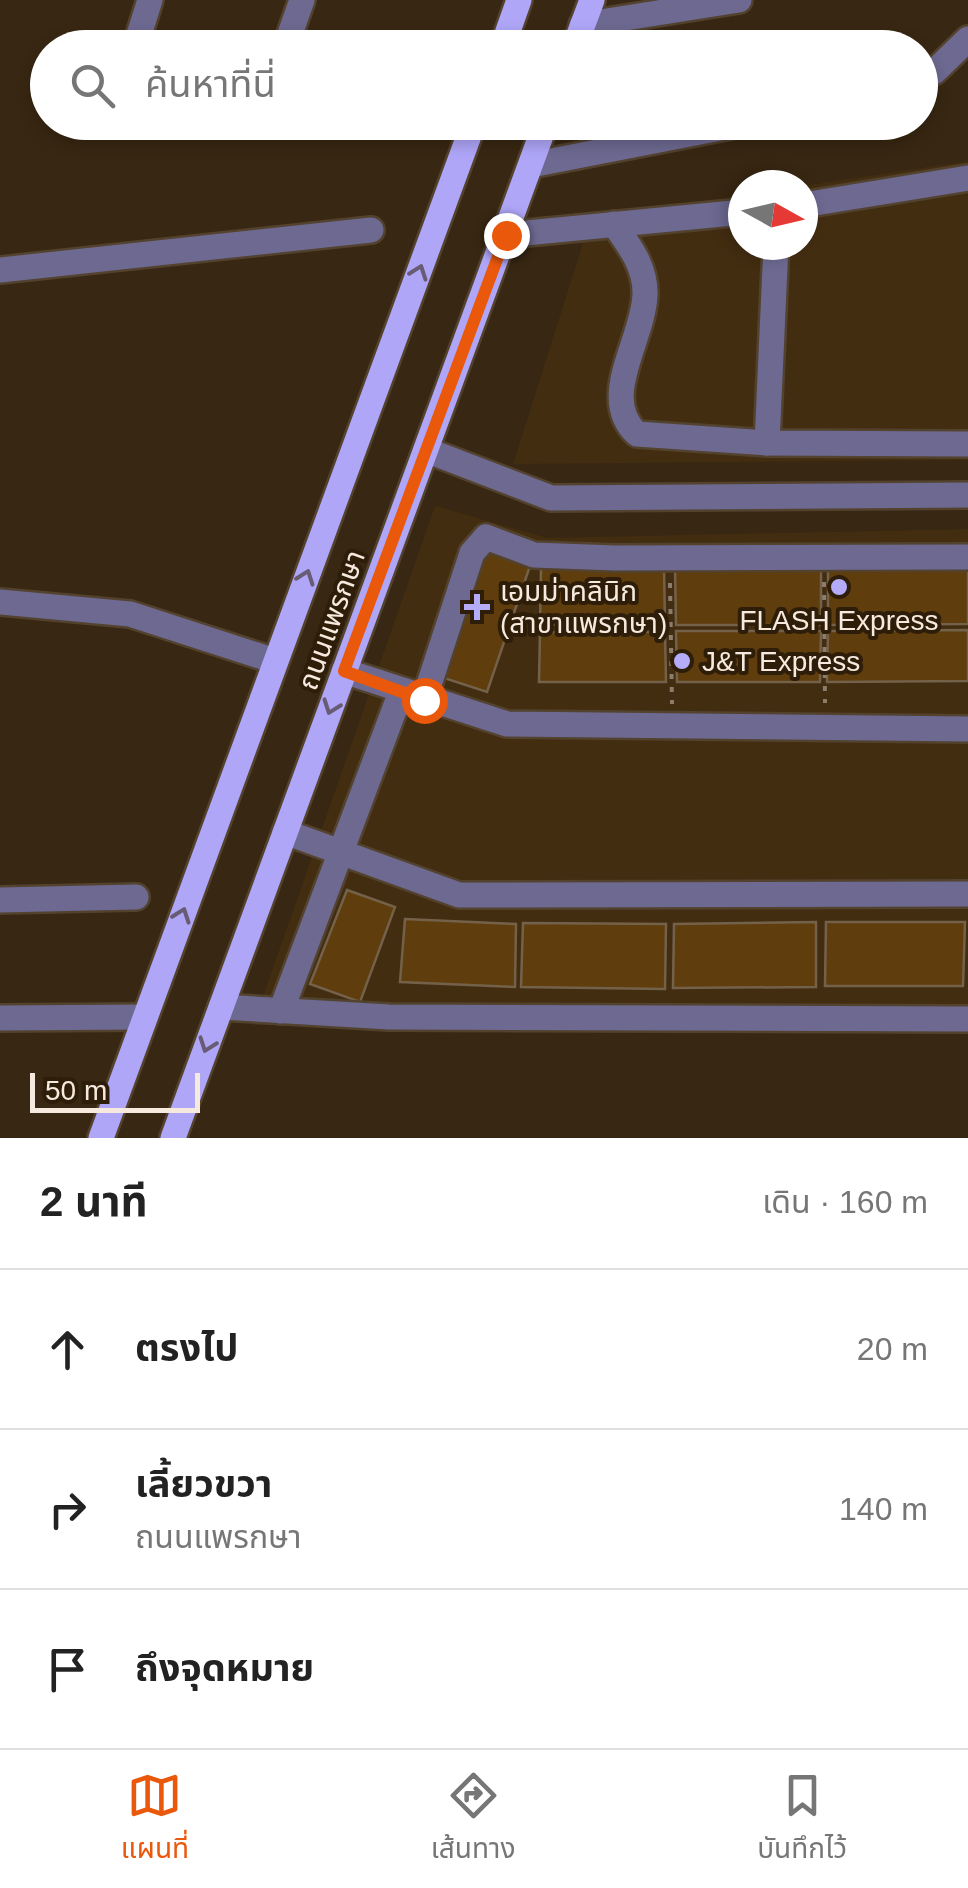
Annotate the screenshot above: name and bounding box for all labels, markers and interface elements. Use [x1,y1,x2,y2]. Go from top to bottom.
search box [30,30,938,140]
icon: search [65,58,120,113]
text: ค้นหาที่นี่ [145,63,276,105]
north arrow [728,170,818,260]
route end [484,213,530,259]
one-way arrow [407,265,428,282]
street label: ถนนแพรกษา [292,546,371,694]
one-way arrow [294,569,314,587]
place label: เอมม่าคลินิก (สาขาแพรกษา) [500,576,667,639]
marker: FLASH Express [828,576,850,598]
marker: เอมม่าคลินิก (สาขาแพรกษา) [464,594,490,620]
place label: FLASH Express [739,605,939,636]
place label: J&T Express [702,646,860,677]
marker: J&T Express [671,650,693,672]
route start [402,678,448,724]
one-way arrow [322,697,343,714]
one-way arrow [170,907,191,924]
one-way arrow [198,1035,219,1052]
scale bar [30,1068,200,1112]
text: 50 m [45,1075,107,1106]
text: 2 นาที [40,1178,147,1225]
text: เดิน · 160 m [762,1184,928,1220]
icon: ahead [40,1322,95,1377]
text: ตรงไป [135,1327,238,1369]
text: 20 m [857,1331,928,1367]
text: เลี้ยวขวา [135,1463,272,1505]
icon: right [40,1482,95,1537]
text: 140 m [839,1491,928,1527]
text: ถนนแพรกษา [135,1519,302,1555]
icon: arrive [40,1642,95,1697]
text: ถึงจุดหมาย [135,1647,314,1689]
tab: แผนที่ [121,1768,189,1871]
tab: เส้นทาง [431,1768,515,1871]
tab: บันทึกไว้ [757,1768,847,1871]

